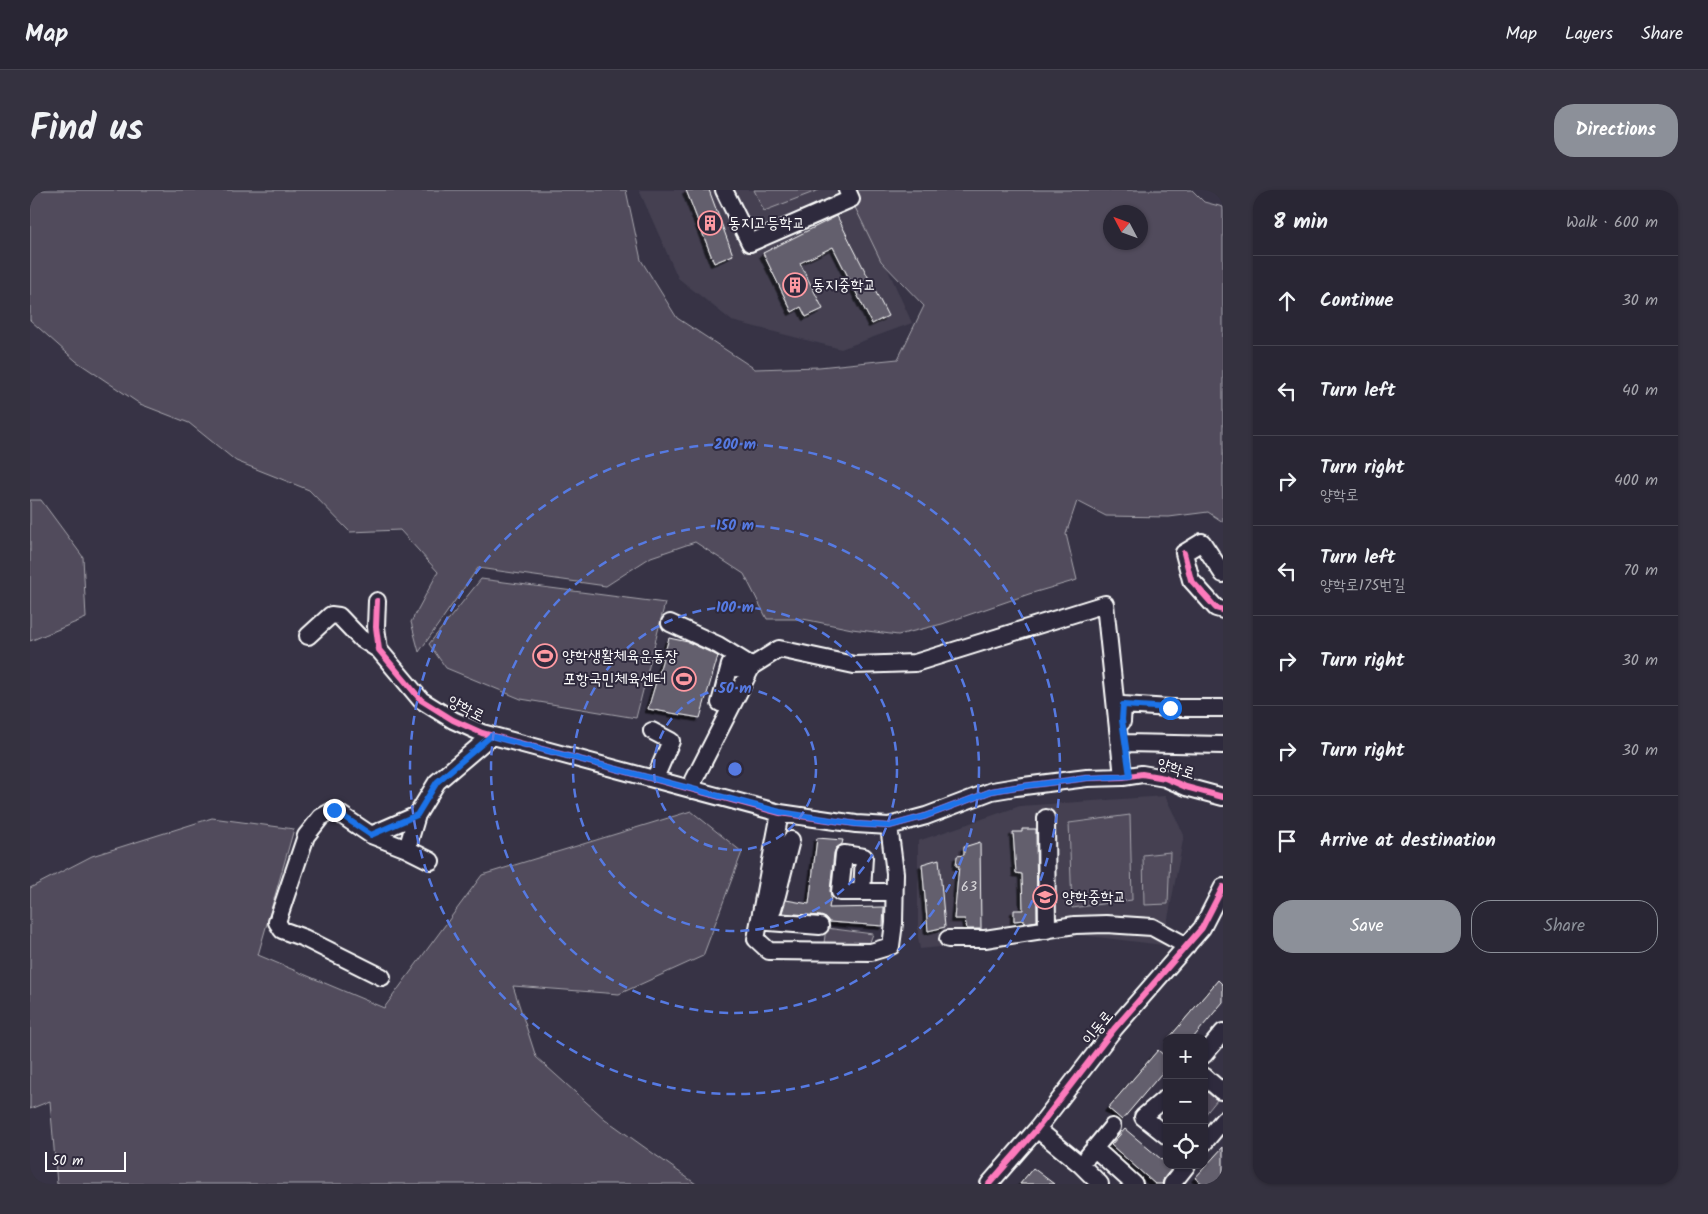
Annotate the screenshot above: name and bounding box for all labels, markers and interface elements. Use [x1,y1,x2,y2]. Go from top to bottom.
text: Map [25,15,68,54]
text: Map [1506,20,1537,49]
text: Layers [1565,20,1613,49]
text: Share [1641,20,1683,49]
text: Find us [30,102,143,158]
button: Directions [1554,104,1678,157]
north arrow [1103,205,1148,250]
text: 8 min [1273,206,1328,239]
building icon: 동지고등학교 [697,210,723,236]
text: Walk · 600 m [1566,210,1658,235]
place label: 동지고등학교 [728,211,805,236]
building icon: 동지중학교 [782,272,808,298]
place label: 동지중학교 [812,273,876,298]
text: Continue [1320,286,1393,316]
icon: ahead [1273,287,1301,315]
text: 30 m [1622,288,1658,313]
text: Turn left [1320,376,1395,406]
icon: left [1273,377,1301,405]
text: 40 m [1622,378,1658,403]
text: 200 m [714,433,756,457]
text: Turn right [1320,453,1405,483]
icon: right [1273,467,1301,495]
text: 400 m [1614,468,1658,493]
text: 양학로 [1320,483,1359,508]
text: 150 m [716,514,754,538]
text: Turn left [1320,543,1395,573]
icon: left [1273,557,1301,585]
text: 70 m [1623,558,1658,583]
text: 양학로175번길 [1320,573,1405,598]
text: 100 m [716,596,754,620]
sports icon: 양학생활체육운동장 [532,643,558,669]
place label: 양학생활체육운동장 [562,644,678,669]
text: Turn right [1320,646,1405,676]
icon: right [1273,647,1301,675]
text: 30 m [1622,648,1658,673]
sports icon: 포항국민체육센터 [671,666,697,692]
place label: 포항국민체육센터 [563,667,666,692]
text: 50 m [717,677,752,701]
street label: 양학로 [443,689,489,729]
route start [1159,697,1182,720]
text: Turn right [1320,736,1405,766]
icon: right [1273,737,1301,765]
text: 30 m [1622,738,1658,763]
street label: 양학로 [1154,751,1198,787]
centre of rings [726,760,744,778]
route end [323,799,346,822]
text: Arrive at destination [1320,826,1496,856]
icon: arrive [1273,827,1301,855]
house number: 63 [961,876,977,898]
school or university icon: 양학중학교 [1032,884,1058,910]
place label: 양학중학교 [1062,885,1126,910]
button: Save [1273,900,1461,953]
button: Share [1471,900,1658,953]
street label: 이동로 [1076,1005,1120,1051]
map controls [1163,1034,1208,1169]
button: + [1163,1034,1208,1079]
button: − [1163,1079,1208,1124]
button: locate [1163,1124,1208,1169]
scale bar [45,1149,126,1172]
text: 50 m [52,1150,83,1172]

